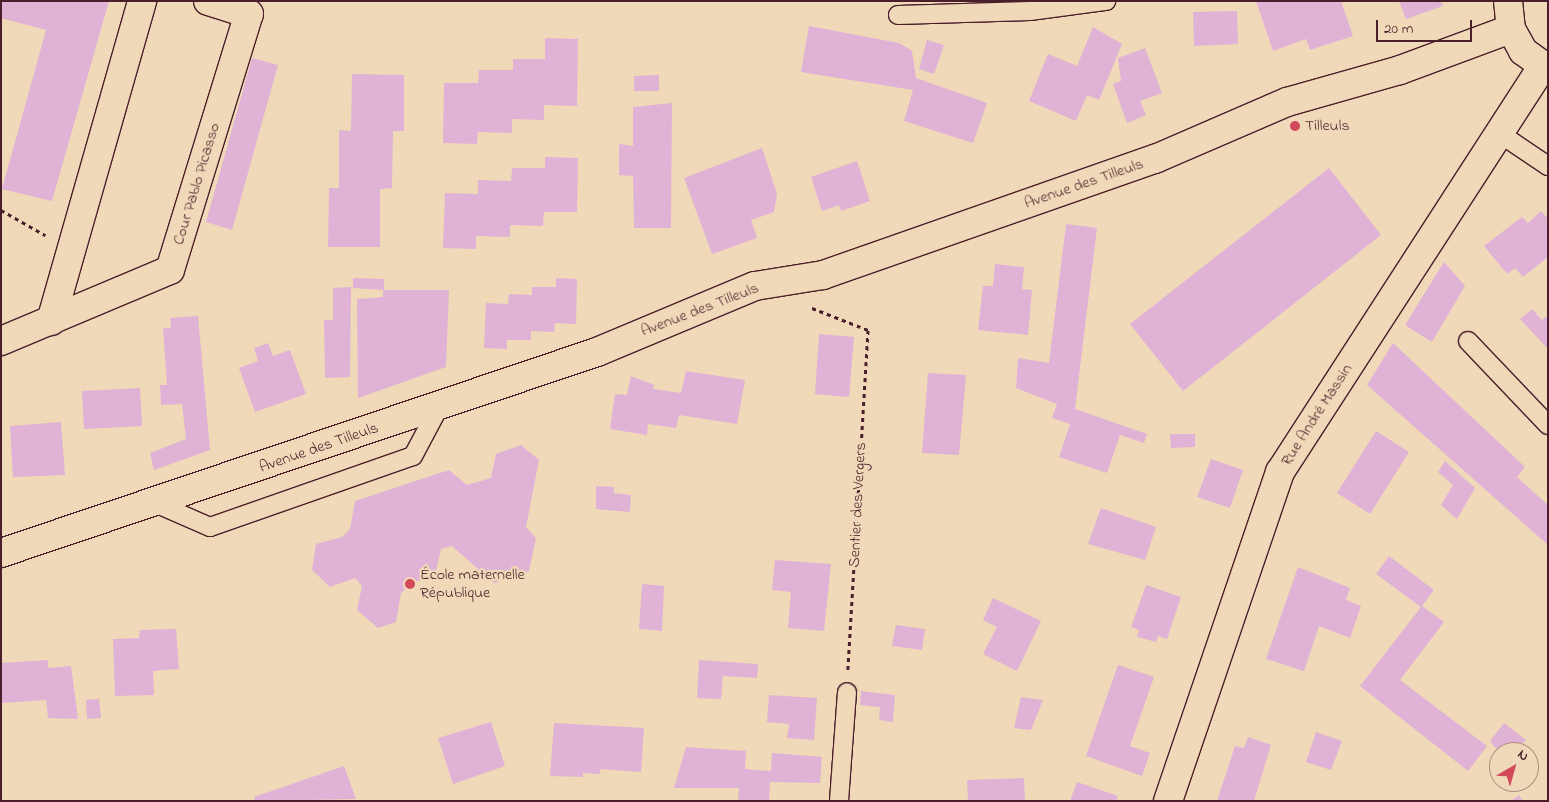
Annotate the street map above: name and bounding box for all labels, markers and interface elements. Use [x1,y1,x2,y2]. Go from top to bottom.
scale bar [1379,10,1475,42]
text: 20 m [1384,18,1413,40]
place label: Tilleuls [1305,116,1350,136]
marker: Tilleuls [1289,120,1301,132]
street label: Cour Pablo Picasso [169,121,225,247]
street label: Avenue des Tilleuls [1022,155,1146,213]
street label: Avenue des Tilleuls [638,279,762,341]
street label: Rue André Massin [1277,361,1357,469]
street label: Avenue des Tilleuls [257,419,381,477]
street label: Sentier des Vergers [845,442,871,568]
place label: École maternelle République [420,565,525,603]
marker: École maternelle République [404,578,416,590]
north arrow [1489,742,1539,792]
text: N [1513,744,1533,767]

